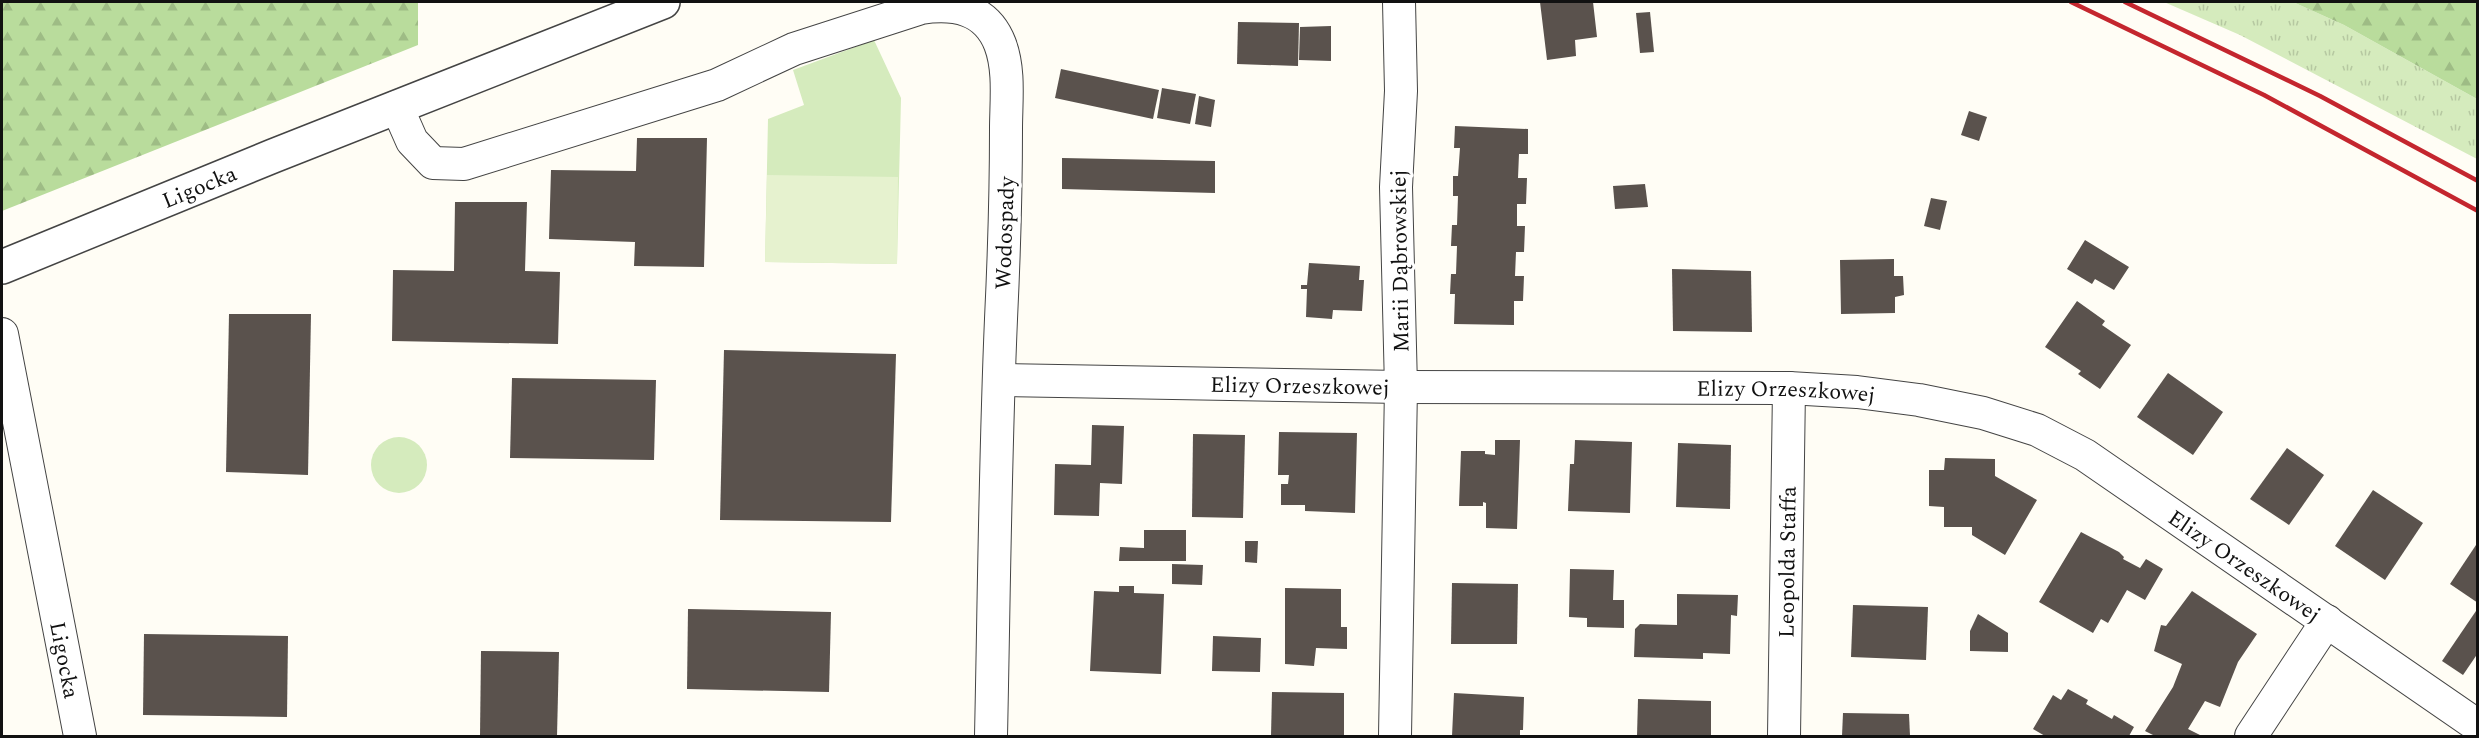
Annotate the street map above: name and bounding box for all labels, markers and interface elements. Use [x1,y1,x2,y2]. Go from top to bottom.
street label: Ligocka [157,158,242,218]
street label: Marii Dąbrowskiej [1382,169,1419,353]
street label: Wodospady [987,175,1024,290]
street label: Elizy Orzeszkowej [1210,369,1390,405]
street label: Elizy Orzeszkowej [1696,373,1877,412]
street label: Leopolda Staffa [1770,486,1806,638]
street label: Elizy Orzeszkowej [2161,502,2327,631]
street label: Ligocka [40,619,87,702]

